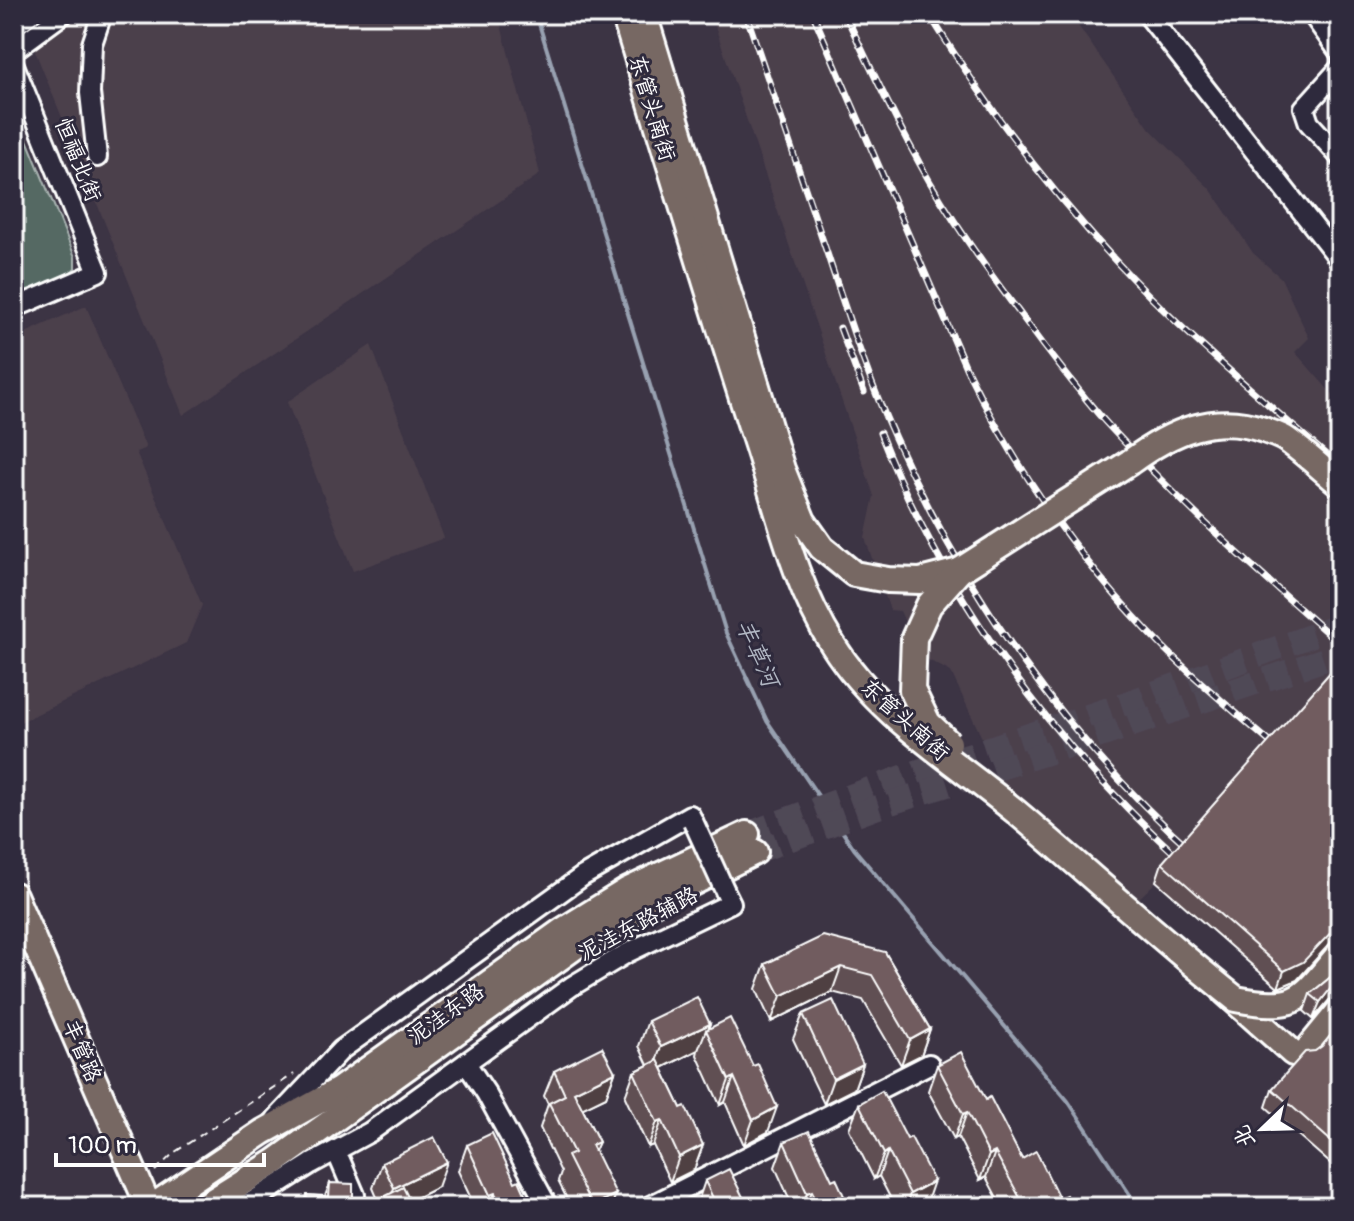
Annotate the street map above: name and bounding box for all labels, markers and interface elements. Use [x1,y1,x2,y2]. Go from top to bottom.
street label: 东管头南街 [623,51,681,165]
street label: 恒福北街 [49,114,107,206]
water label: 丰草河 [729,614,787,695]
street label: 东管头南街 [855,673,955,767]
street label: 泥洼东路辅路 [573,881,703,967]
street label: 泥洼东路 [402,977,490,1051]
street label: 丰管路 [56,1015,108,1087]
north arrow [1222,1089,1302,1169]
scale bar [56,1117,264,1167]
text: 北 [1227,1121,1262,1152]
text: 100 m [68,1131,137,1160]

